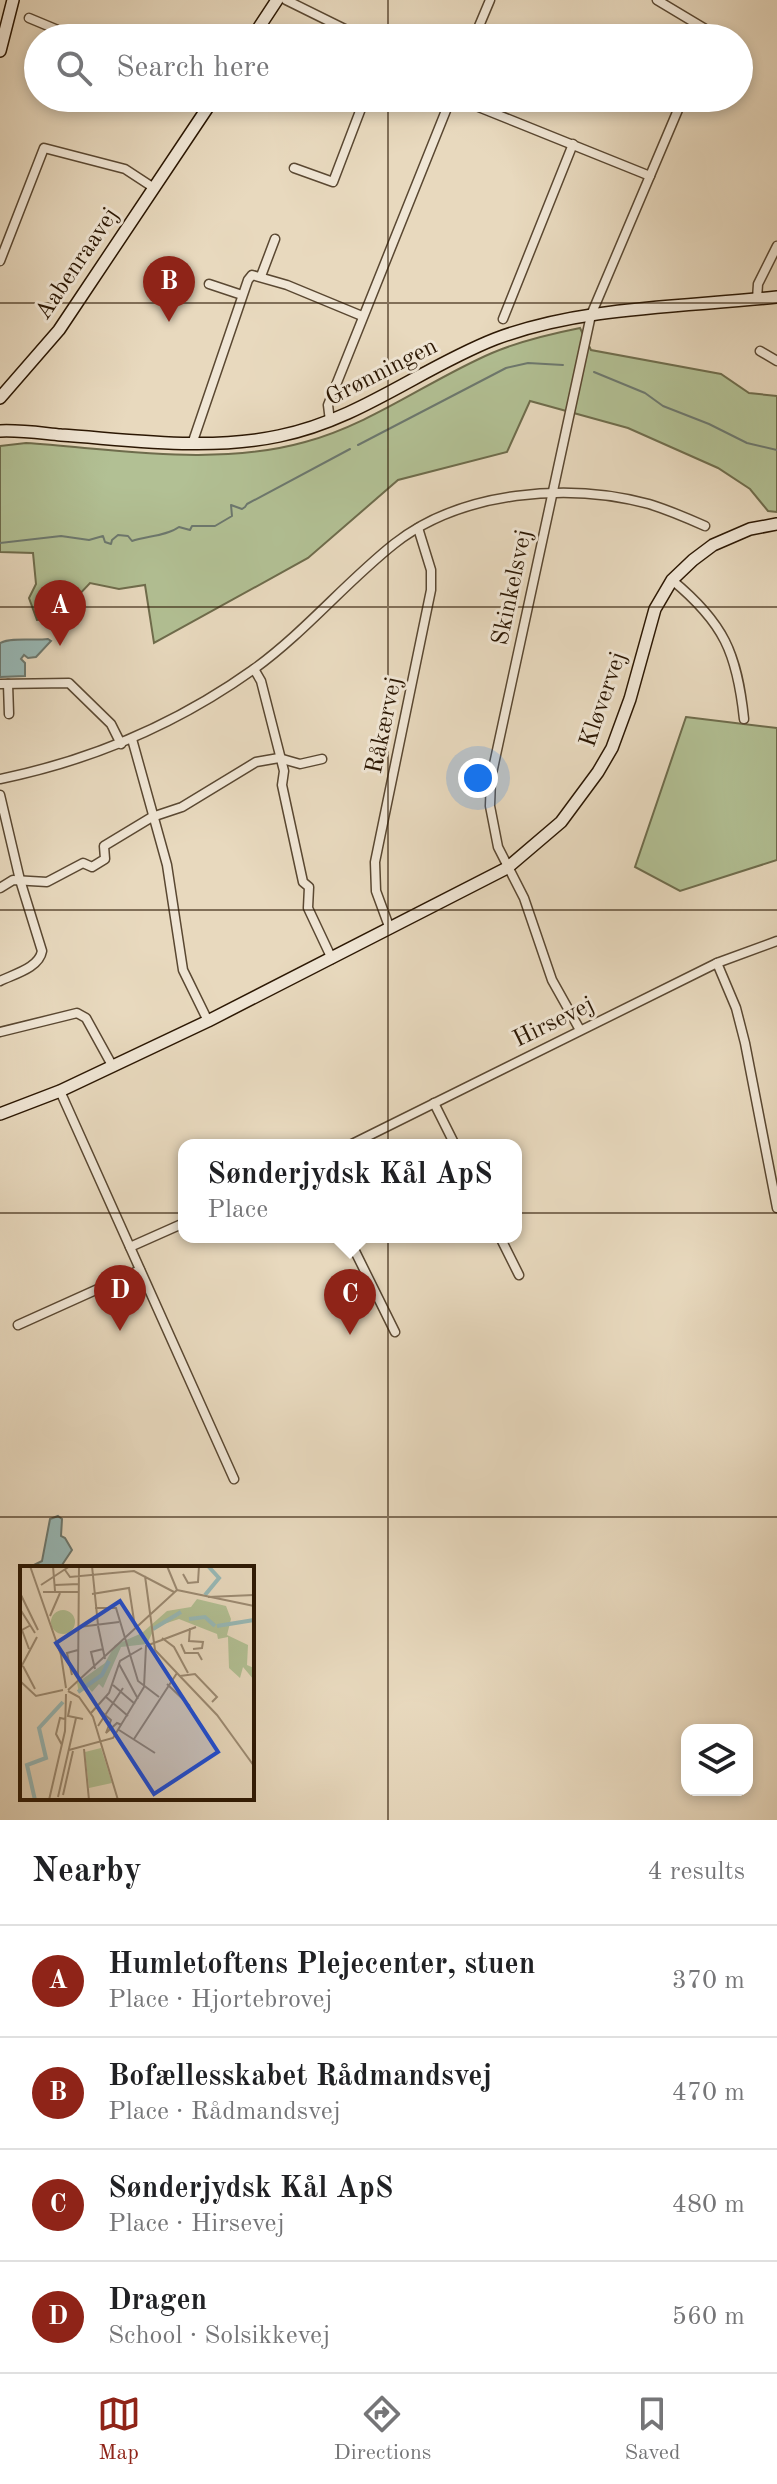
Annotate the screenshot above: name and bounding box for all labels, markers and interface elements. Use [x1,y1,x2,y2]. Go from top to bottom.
search box [24,24,753,112]
icon: search [52,46,96,90]
text: Search here [116,53,270,83]
street label: Aabenraavej [31,204,124,325]
pin: B [143,256,195,322]
street label: Grønningen [322,335,441,411]
street label: Skinkelsvej [489,527,537,647]
pin: A [34,580,86,646]
street label: Kløvervej [576,649,631,750]
street label: Råkærvej [363,675,407,776]
your location [458,758,498,798]
street label: Hirsevej [510,993,598,1053]
popup [178,1139,522,1243]
text: Sønderjydsk Kål ApS [207,1160,493,1190]
text: Place [207,1197,268,1223]
pin: D [94,1265,146,1331]
pin: C [324,1269,376,1335]
inset map [20,1566,254,1800]
map controls [681,1724,753,1796]
button: layers [681,1724,753,1796]
text: Nearby [32,1855,142,1889]
text: 4 results [647,1859,745,1885]
text: Humletoftens Plejecenter, stuen [108,1950,535,1980]
text: A [48,1968,68,1994]
text: 370 m [672,1968,745,1994]
text: Place · Hjortebrovej [108,1987,333,2013]
text: Bofællesskabet Rådmandsvej [108,2062,492,2092]
text: B [49,2080,67,2106]
text: 470 m [672,2080,745,2106]
text: Place · Rådmandsvej [108,2099,341,2125]
text: Sønderjydsk Kål ApS [108,2174,393,2204]
text: C [49,2192,67,2218]
text: 480 m [672,2192,745,2218]
text: Place · Hirsevej [108,2211,285,2237]
text: Dragen [108,2286,207,2316]
text: D [48,2304,68,2330]
text: 560 m [672,2304,745,2330]
text: School · Solsikkevej [108,2323,330,2349]
tab: Map [97,2392,141,2467]
tab: Directions [334,2392,431,2467]
tab: Saved [624,2392,680,2467]

